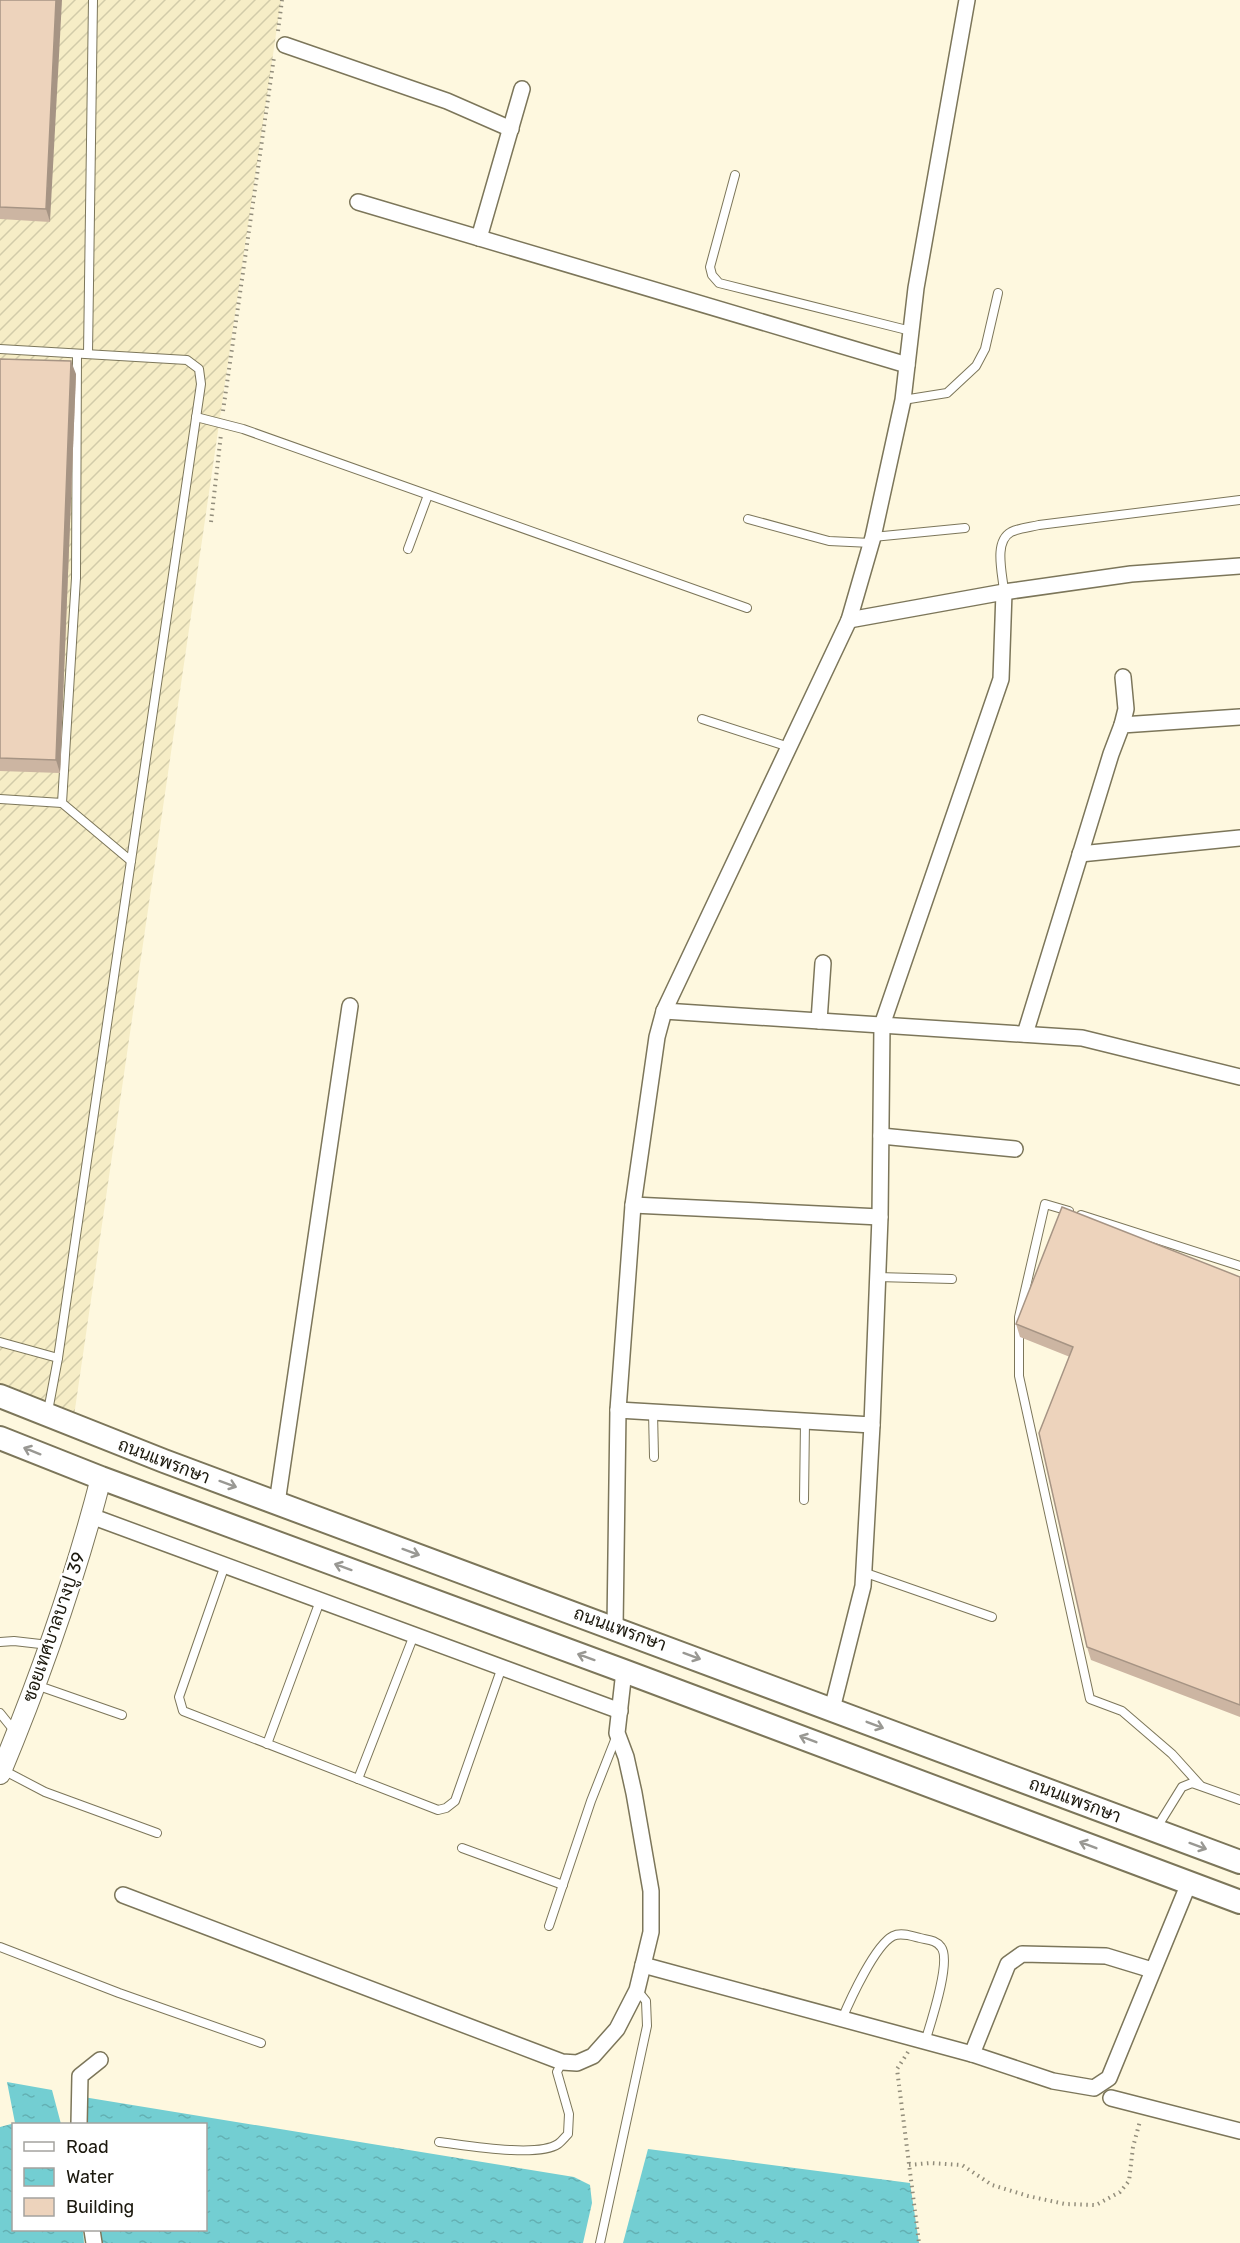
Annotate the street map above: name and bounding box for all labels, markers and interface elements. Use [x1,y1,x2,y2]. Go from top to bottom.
street label: ถนนแพรกษา [115,1433,213,1489]
one-way arrow [23,1444,42,1455]
one-way arrow [218,1480,237,1491]
one-way arrow [401,1547,420,1558]
street label: ซอยเทศบาลบางปู 39 [18,1549,92,1706]
one-way arrow [335,1561,353,1572]
street label: ถนนแพรกษา [571,1602,669,1656]
one-way arrow [577,1650,595,1661]
one-way arrow [682,1652,701,1663]
one-way arrow [865,1720,884,1731]
one-way arrow [799,1733,817,1744]
street label: ถนนแพรกษา [1026,1772,1124,1828]
one-way arrow [1079,1839,1098,1850]
one-way arrow [1188,1841,1207,1852]
legend [12,2123,207,2231]
text: Road [66,2136,109,2158]
text: Water [66,2166,114,2188]
text: Building [66,2196,134,2218]

